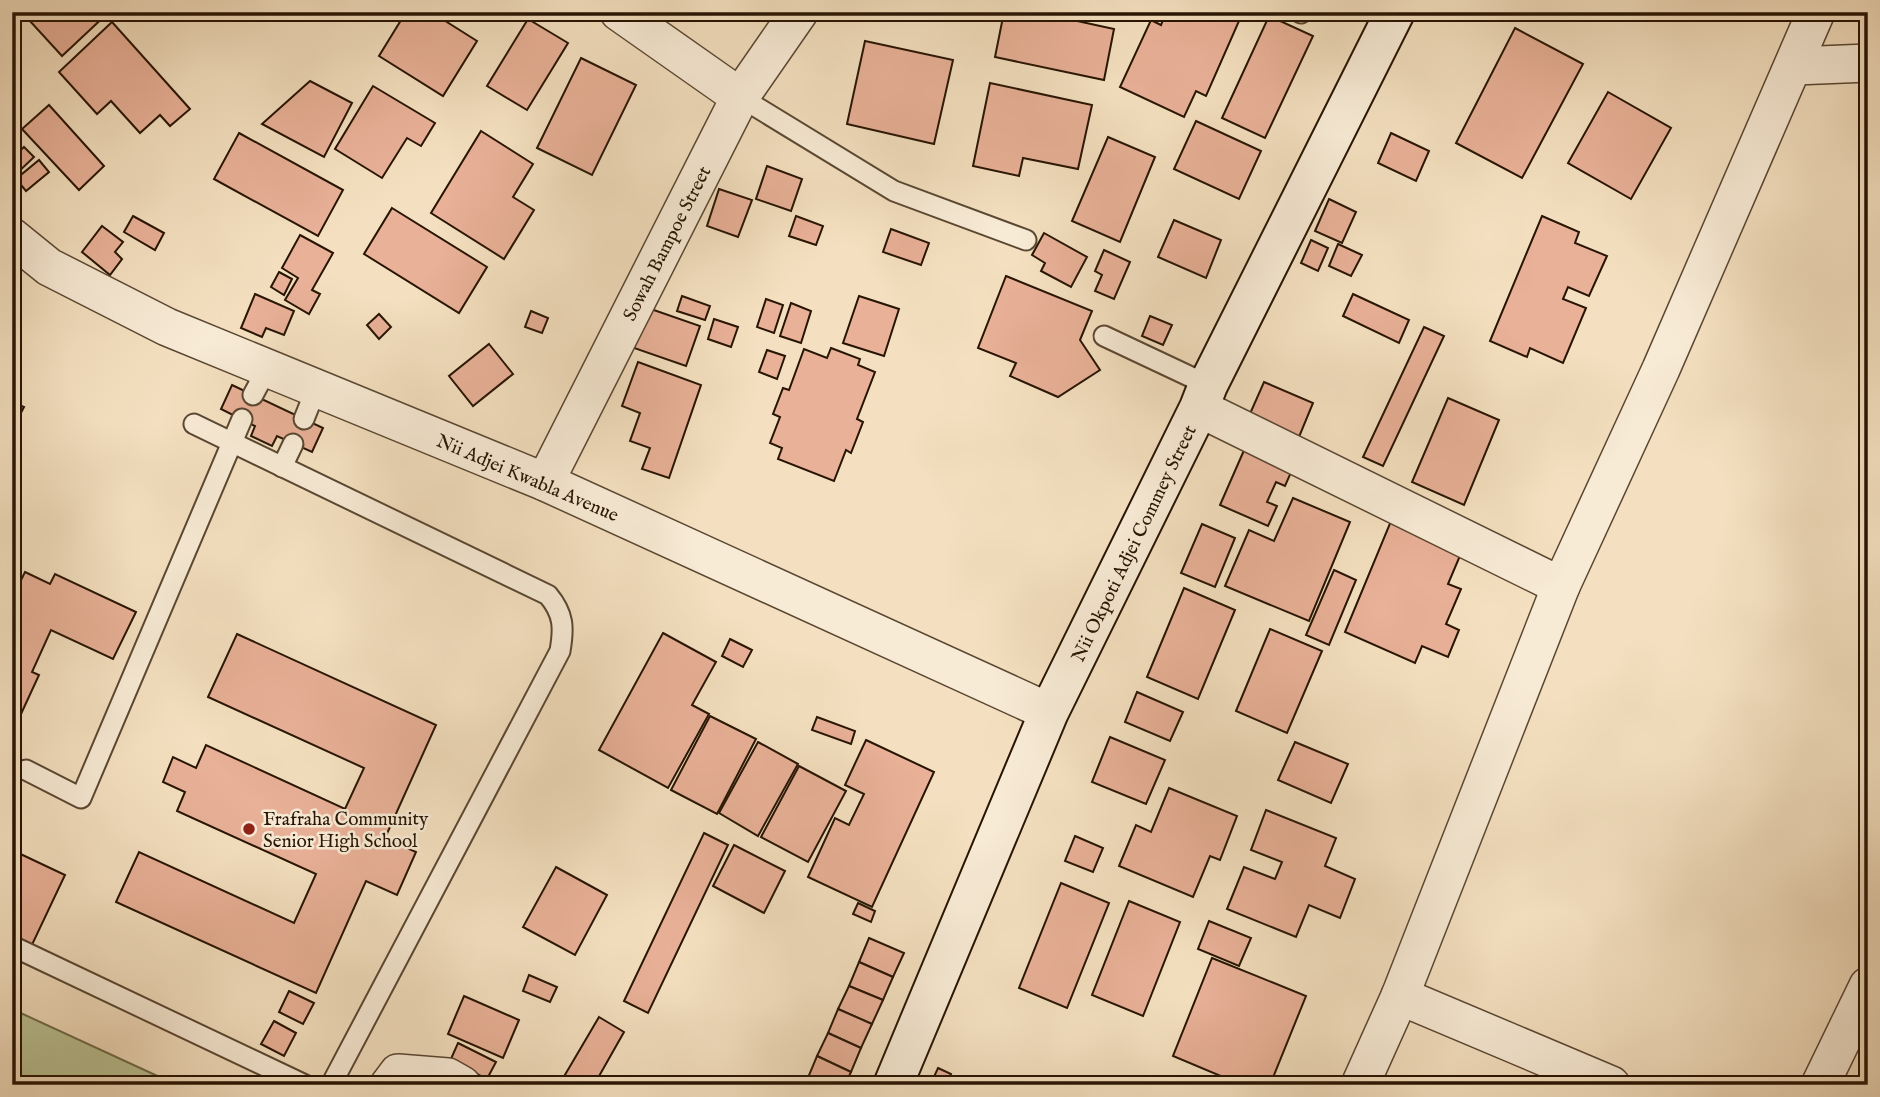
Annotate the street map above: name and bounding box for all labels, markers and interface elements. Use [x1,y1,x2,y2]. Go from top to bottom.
street label: Sowah Bampoe Street [618,162,717,325]
street label: Nii Okpoti Adjei Commey Street [1067,421,1203,666]
street label: Nii Adjei Kwabla Avenue [432,430,622,528]
place label: Frafraha Community Senior High School [263,808,429,854]
marker: Frafraha Community Senior High School [241,821,257,837]

